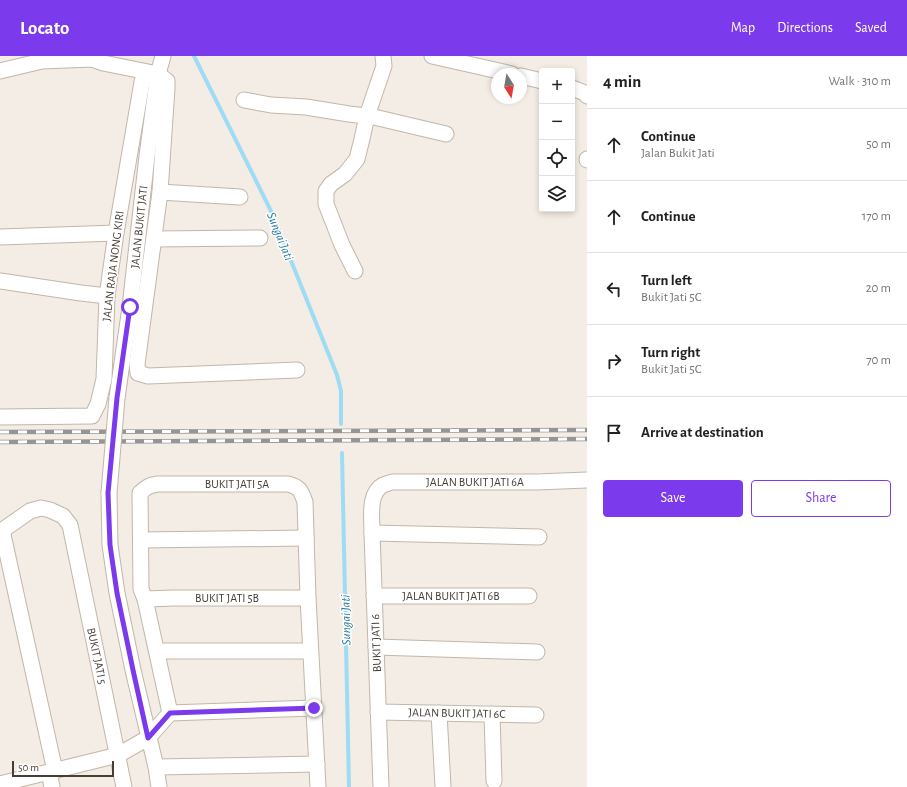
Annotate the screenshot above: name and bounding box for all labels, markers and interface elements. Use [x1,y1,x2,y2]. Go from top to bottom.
text: Locato [20,19,69,38]
text: Map [731,21,755,35]
text: Directions [777,21,833,35]
text: Saved [855,21,887,35]
north arrow [491,68,527,104]
map controls [539,68,575,212]
button: + [539,68,575,104]
text: 4 min [603,73,641,90]
text: Walk · 310 m [828,75,891,88]
button: − [539,104,575,140]
text: Continue [641,129,696,144]
icon: ahead [603,134,625,156]
text: 50 m [866,138,891,151]
button: locate [539,140,575,176]
text: Jalan Bukit Jati [641,147,715,160]
button: layers [539,176,575,212]
street label: JALAN BUKIT JATI [129,185,149,269]
icon: ahead [603,206,625,228]
text: Continue [641,209,696,224]
street label: JALAN RAJA NONG KIRI [100,210,126,322]
text: 170 m [862,210,891,223]
water label: Sungai Jati [264,211,295,263]
text: Turn left [641,273,692,288]
icon: left [603,278,625,300]
text: 20 m [866,282,891,295]
text: Bukit Jati 5C [641,291,701,304]
route start [121,298,139,316]
text: Turn right [641,345,700,360]
icon: right [603,350,625,372]
text: 70 m [866,354,891,367]
text: Bukit Jati 5C [641,363,701,376]
icon: arrive [603,422,625,444]
text: Arrive at destination [641,425,764,440]
street label: JALAN BUKIT JATI 6A [426,476,524,488]
street label: BUKIT JATI 5A [205,478,269,490]
button: Save [603,480,743,517]
button: Share [751,480,891,517]
street label: JALAN BUKIT JATI 6B [402,590,500,602]
street label: BUKIT JATI 5B [195,592,259,604]
water label: Sungai Jati [340,594,353,645]
street label: BUKIT JATI 6 [369,613,383,672]
street label: BUKIT JATI 5 [85,627,109,685]
route end [305,699,323,717]
street label: JALAN BUKIT JATI 6C [408,706,506,720]
scale bar [12,759,114,778]
text: 50 m [18,762,39,773]

